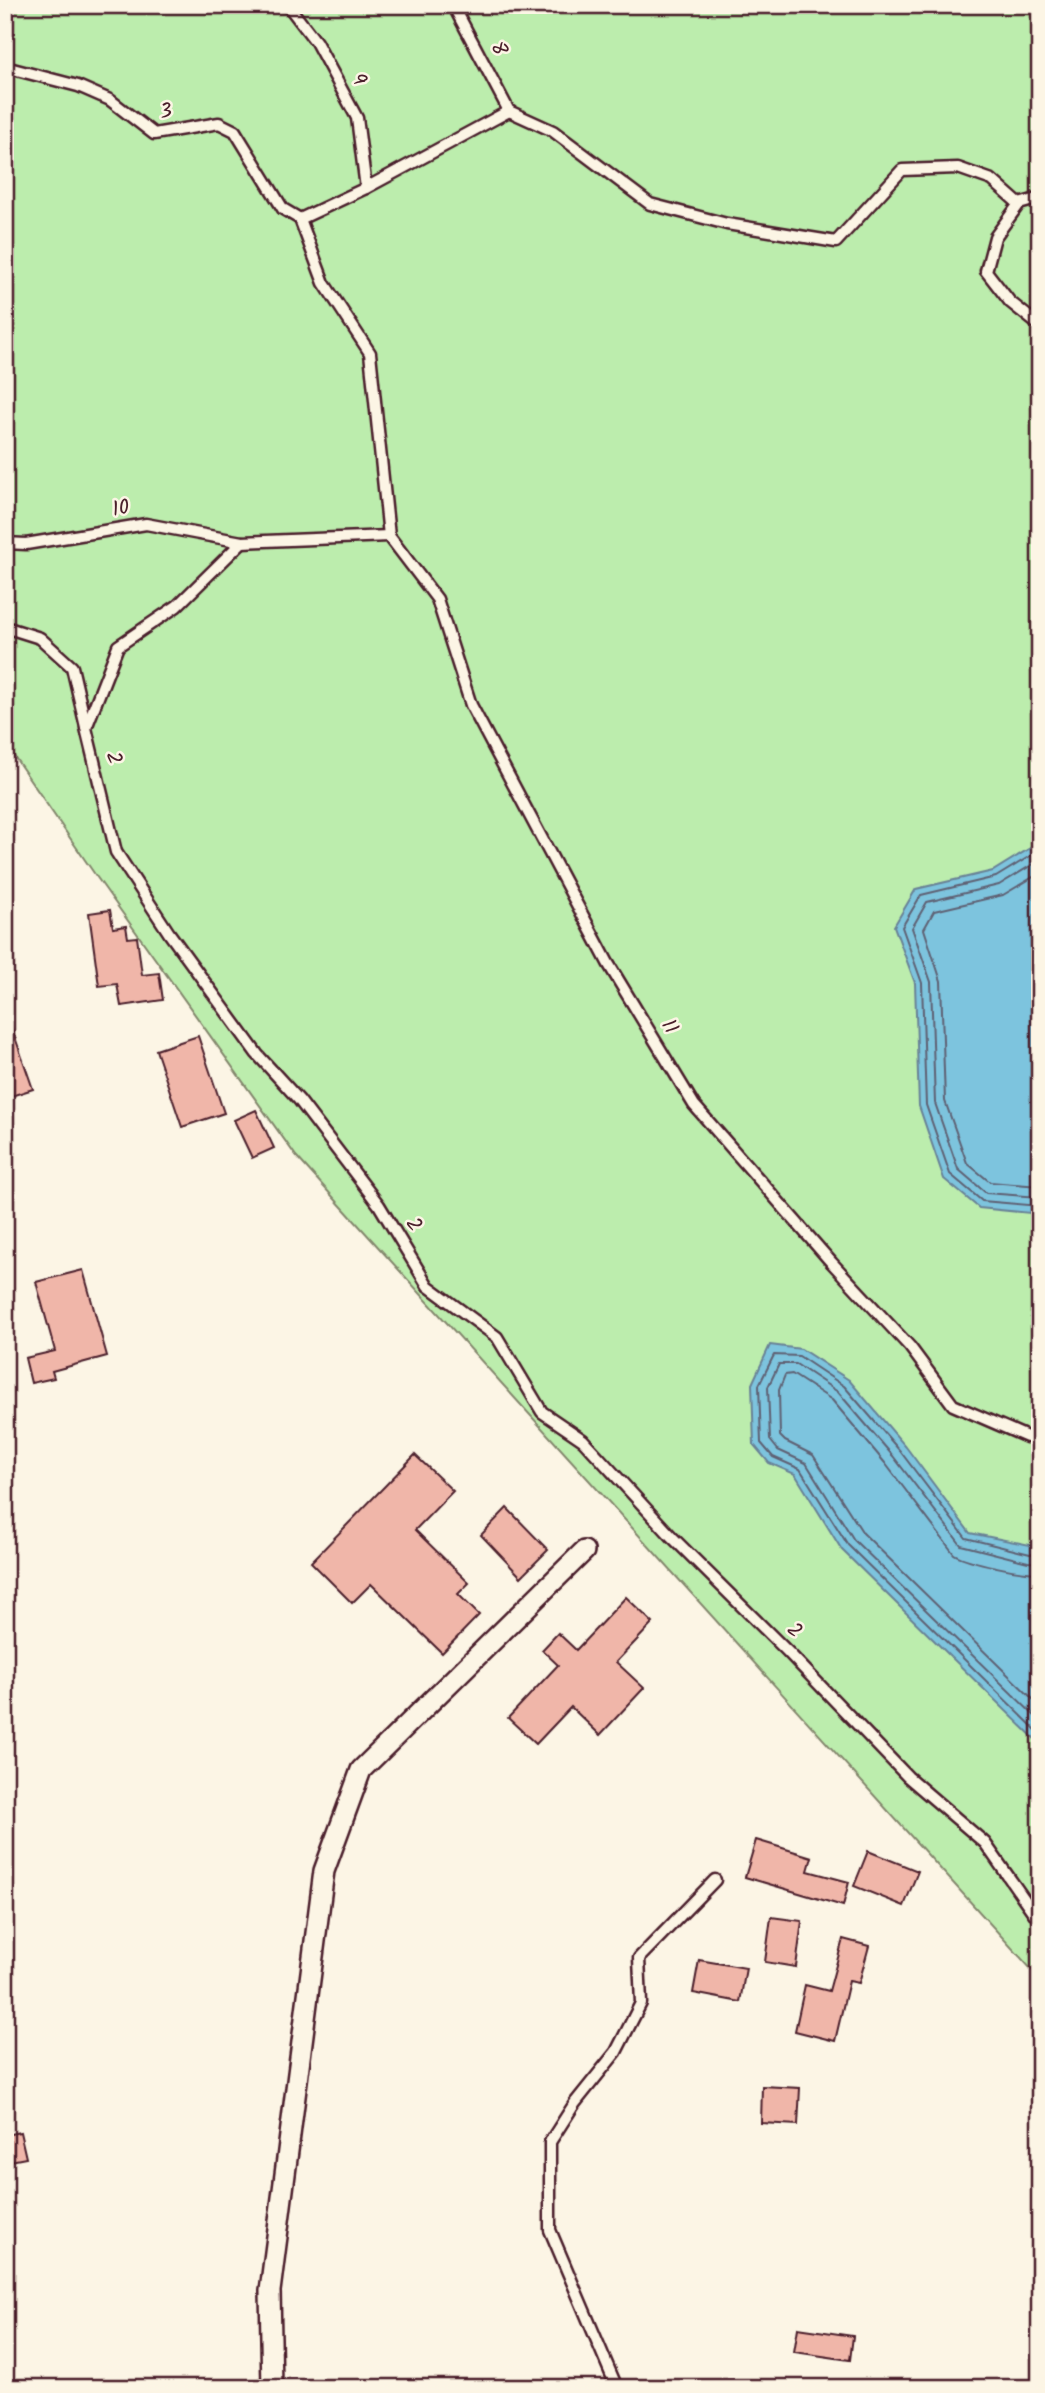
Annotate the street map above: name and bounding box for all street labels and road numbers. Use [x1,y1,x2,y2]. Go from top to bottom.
street label: 8 [480,36,516,63]
street label: 9 [341,68,375,92]
street label: 3 [158,95,174,129]
street label: 10 [110,491,132,527]
street label: 2 [96,748,130,768]
street label: 11 [651,1013,687,1041]
street label: 2 [396,1211,430,1239]
street label: 2 [778,1615,810,1647]

